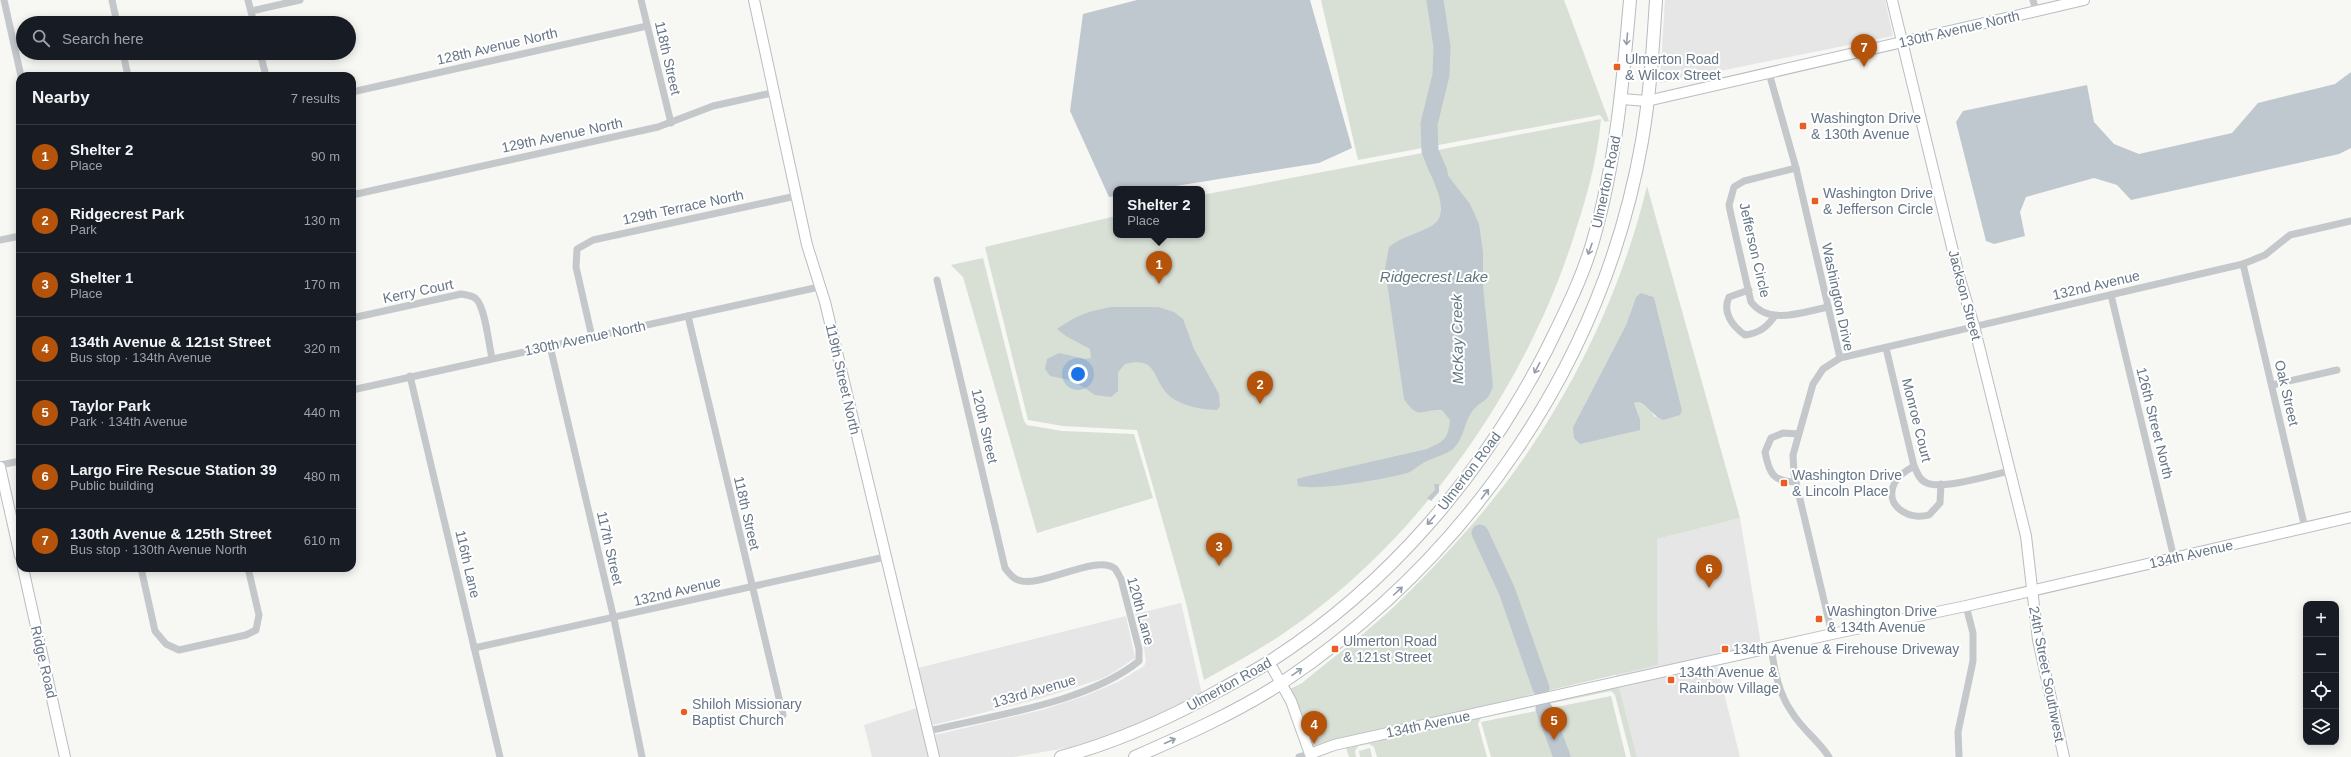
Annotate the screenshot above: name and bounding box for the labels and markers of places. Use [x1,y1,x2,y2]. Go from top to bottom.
pin: 7 [1851,34,1877,67]
place label: Ulmerton Road & Wilcox Street [1625,51,1721,83]
marker: Ulmerton Road & Wilcox Street [1612,62,1622,72]
place label: Washington Drive & 130th Avenue [1811,110,1921,142]
marker: Washington Drive & 130th Avenue [1798,121,1808,131]
place label: Washington Drive & Jefferson Circle [1823,185,1933,217]
marker: Washington Drive & Jefferson Circle [1810,196,1820,206]
pin: 1 [1146,251,1172,284]
pin: 2 [1247,371,1273,404]
place label: Washington Drive & Lincoln Place [1792,467,1902,499]
marker: Washington Drive & Lincoln Place [1779,478,1789,488]
pin: 3 [1206,533,1232,566]
pin: 6 [1696,555,1722,588]
place label: Washington Drive & 134th Avenue [1827,603,1937,635]
marker: Washington Drive & 134th Avenue [1814,614,1824,624]
place label: Ulmerton Road & 121st Street [1343,633,1437,665]
place label: 134th Avenue & Firehouse Driveway [1733,641,1959,657]
marker: Ulmerton Road & 121st Street [1330,644,1340,654]
marker: 134th Avenue & Firehouse Driveway [1720,644,1730,654]
place label: 134th Avenue & Rainbow Village [1679,664,1779,696]
marker: 134th Avenue & Rainbow Village [1666,675,1676,685]
place label: Shiloh Missionary Baptist Church [692,696,802,728]
marker: Shiloh Missionary Baptist Church [679,707,689,717]
pin: 5 [1541,707,1567,740]
pin: 4 [1301,711,1327,744]

